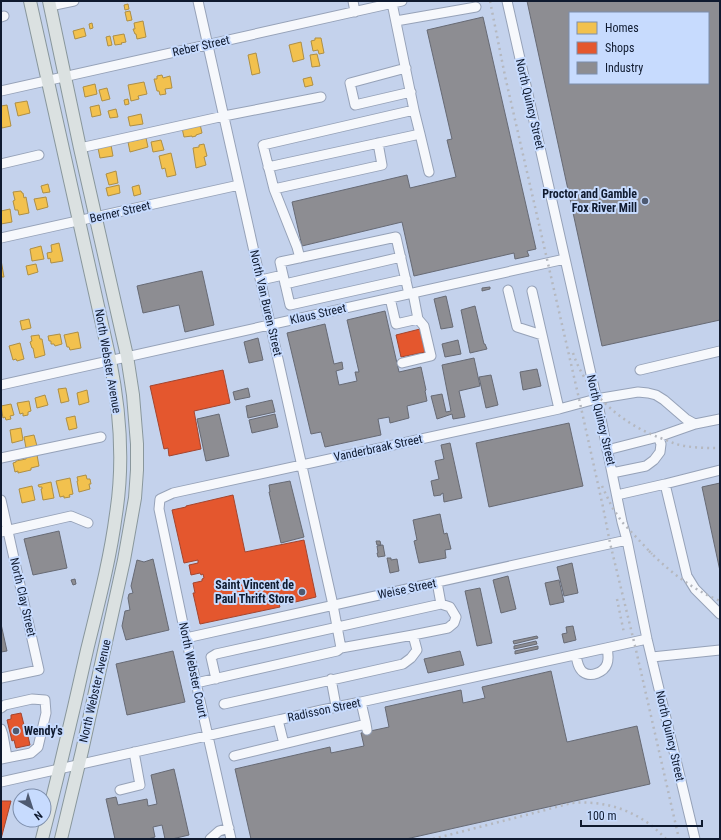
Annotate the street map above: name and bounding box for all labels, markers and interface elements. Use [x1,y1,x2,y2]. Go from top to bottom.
legend [569,12,709,84]
text: Homes [605,21,639,35]
street label: Reber Street [171,33,231,59]
text: Shops [605,41,634,55]
street label: North Quincy Street [513,57,547,151]
text: Industry [605,61,643,75]
place label: Proctor and Gamble Fox River Mill [542,187,637,215]
marker: Proctor and Gamble Fox River Mill [640,196,650,206]
street label: Berner Street [88,198,152,226]
street label: North Van Buren Street [247,249,285,358]
street label: Klaus Street [289,301,348,327]
street label: North Webster Avenue [92,308,124,415]
street label: North Quincy Street [584,373,618,467]
street label: Vanderbraak Street [332,432,424,464]
street label: North Clay Street [7,556,39,638]
street label: Weise Street [377,576,438,602]
place label: Saint Vincent de Paul Thrift Store [215,578,294,606]
marker: Saint Vincent de Paul Thrift Store [297,587,307,597]
street label: North Webster Court [176,621,210,719]
street label: North Webster Avenue [76,638,114,744]
street label: North Quincy Street [653,689,687,783]
street label: Radisson Street [286,695,362,725]
place label: Wendy's [24,724,63,738]
marker: Wendy's [11,726,21,736]
north arrow [12,788,52,828]
scale bar [581,802,702,828]
text: N [31,808,45,823]
text: 100 m [587,809,617,823]

